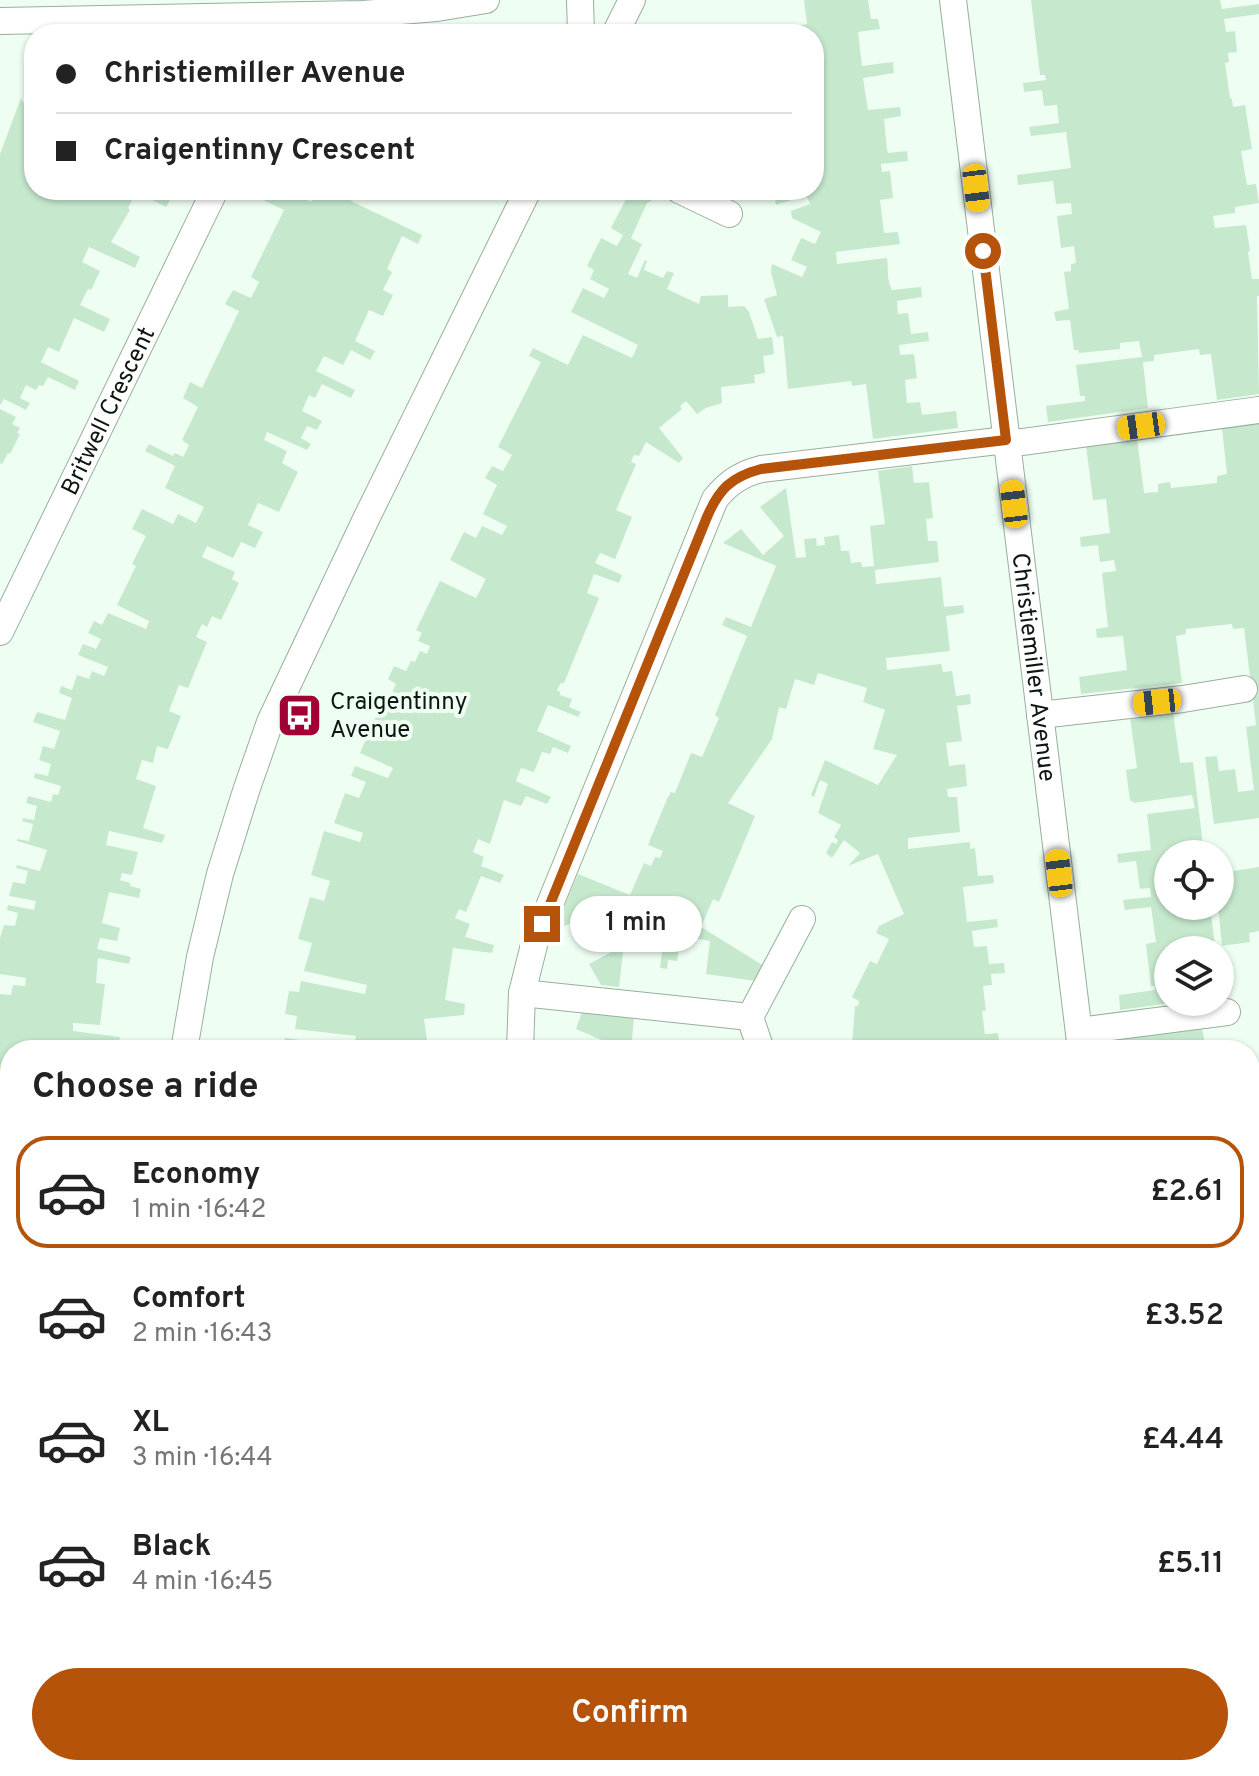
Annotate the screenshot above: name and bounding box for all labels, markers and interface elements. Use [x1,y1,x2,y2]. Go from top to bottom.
text: Christiemiller Avenue [104,56,406,93]
text: Craigentinny Crescent [104,133,415,170]
car [961,163,991,213]
route start [965,233,1001,269]
street label: Britwell Crescent [56,323,163,501]
car [1116,411,1166,441]
car [999,479,1029,529]
street label: Christiemiller Avenue [1004,551,1061,783]
place label: Craigentinny Avenue [330,688,467,746]
car [1132,688,1182,716]
bus stop icon: Craigentinny Avenue [275,691,323,739]
map controls [1154,840,1234,1016]
button: locate [1154,840,1234,920]
car [1044,848,1074,898]
callout: 1 min [570,896,702,952]
route end [524,906,560,942]
text: 1 min [605,907,667,940]
button: layers [1154,936,1234,1016]
text: Choose a ride [32,1065,258,1111]
icon: car [36,1156,108,1228]
text: Economy [132,1157,260,1194]
text: £2.61 [1151,1174,1224,1211]
text: 1 min · 16:42 [132,1194,266,1227]
icon: car [36,1280,108,1352]
text: Comfort [132,1281,245,1318]
text: £3.52 [1145,1298,1224,1335]
text: 2 min · 16:43 [132,1318,272,1351]
icon: car [36,1404,108,1476]
text: XL [132,1405,169,1442]
text: £4.44 [1142,1422,1224,1459]
text: 3 min · 16:44 [132,1442,273,1475]
icon: car [36,1528,108,1600]
text: Black [132,1529,211,1566]
text: £5.11 [1157,1546,1224,1583]
text: 4 min · 16:45 [132,1566,273,1599]
button: Confirm [32,1668,1228,1760]

